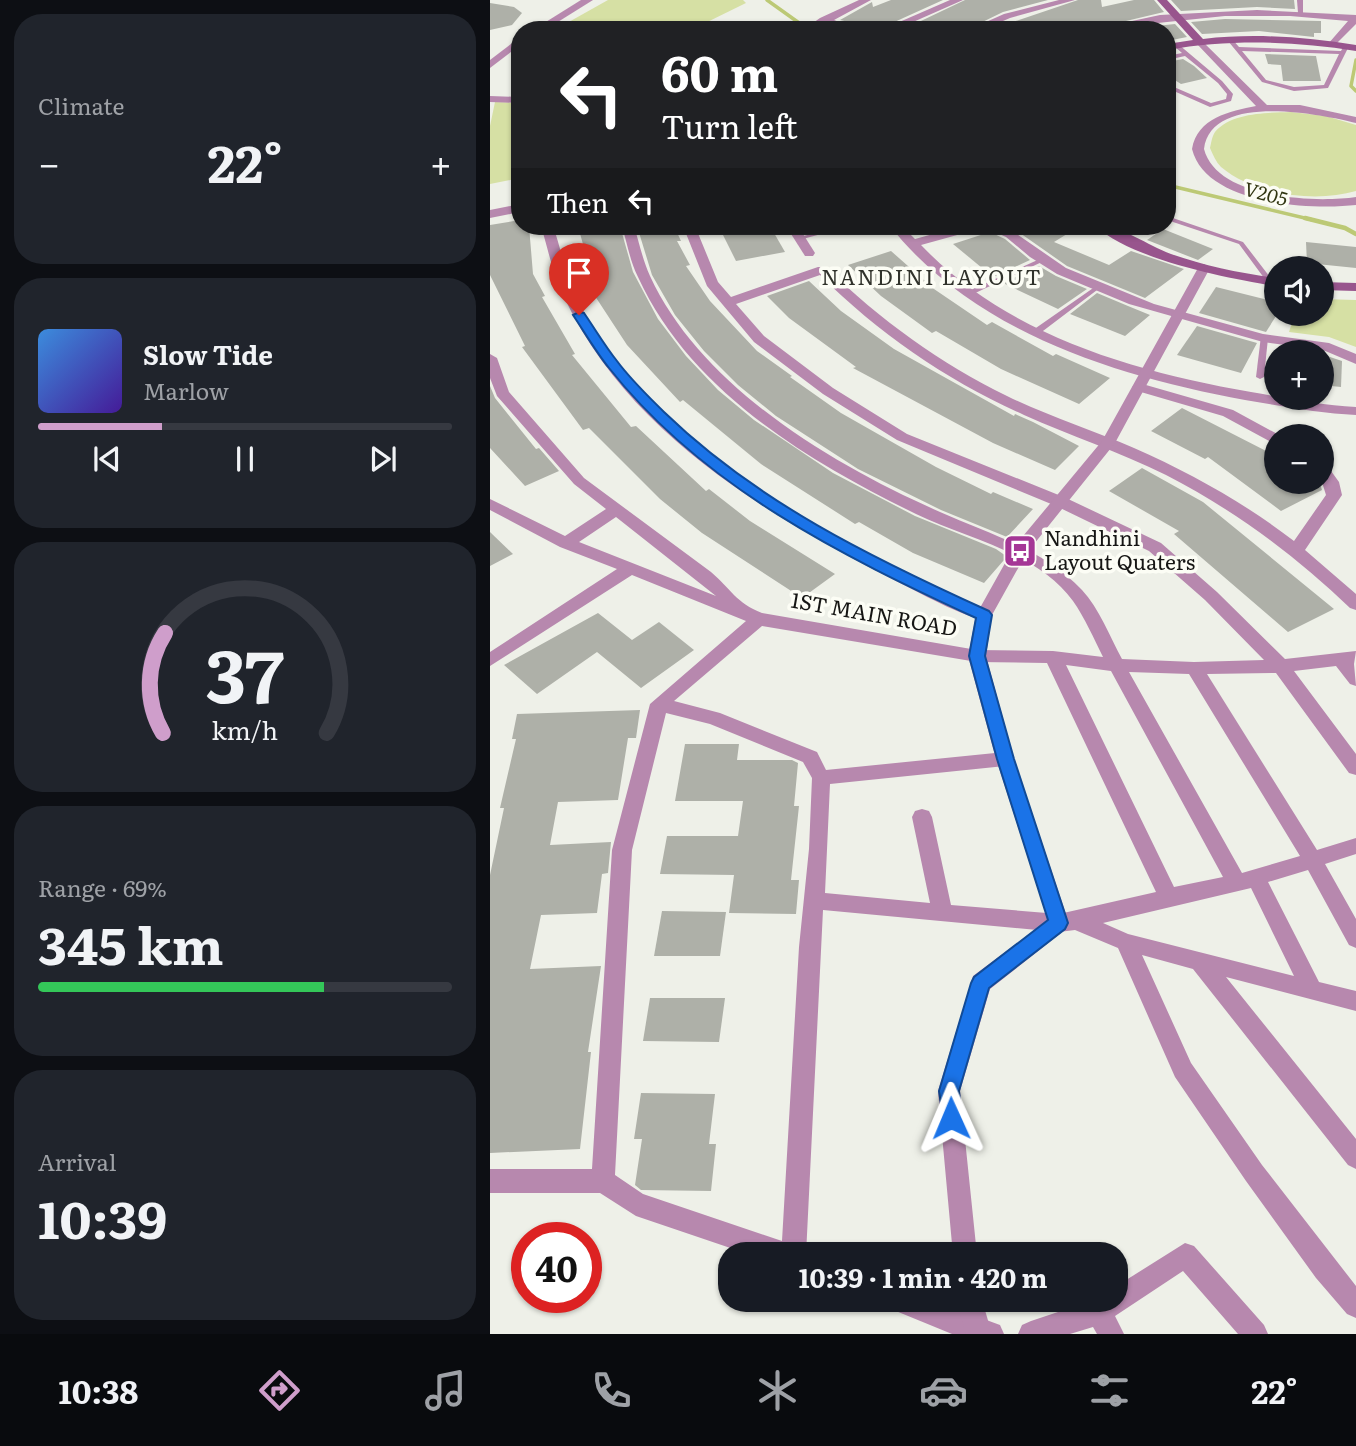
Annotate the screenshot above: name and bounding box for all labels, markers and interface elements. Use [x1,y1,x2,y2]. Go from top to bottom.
text: 60 m [661,34,778,107]
icon: left [546,49,637,140]
text: Climate [38,88,124,122]
text: Turn left [661,101,798,149]
text: 22° [207,122,283,199]
text: − [38,133,60,190]
text: + [430,133,452,190]
water label: V205 [1242,174,1291,212]
text: Then [546,182,608,221]
icon: left [622,182,660,220]
pin [549,243,609,315]
icon: arrive [560,254,598,292]
map controls [1264,256,1334,494]
button: sound [1264,256,1334,326]
district label: NANDINI LAYOUT [821,260,1043,291]
text: Slow Tide [143,334,273,373]
button: + [1264,340,1334,410]
text: Marlow [143,373,229,407]
button: − [1264,424,1334,494]
icon: previous [88,440,126,478]
icon: pause [226,440,264,478]
icon: next [364,440,402,478]
place label: Nandhini Layout Quaters [1044,521,1195,576]
bus stop icon: Nandhini Layout Quaters [1001,532,1039,570]
street label: 1ST MAIN ROAD [789,583,960,642]
text: 37 [206,617,285,725]
text: km/h [212,711,278,748]
text: Range · 69% [38,870,167,904]
text: 345 km [38,904,224,981]
position arrow [914,1081,988,1155]
text: Arrival [38,1144,117,1178]
text: 10:39 [38,1178,167,1255]
speed limit sign: 40 [511,1222,602,1313]
text: 10:39 · 1 min · 420 m [799,1257,1047,1296]
text: 10:38 [58,1366,138,1414]
icon: directions [255,1366,304,1415]
icon: music [421,1366,470,1415]
icon: phone [587,1366,636,1415]
icon: climate [753,1366,802,1415]
icon: car [919,1366,968,1415]
icon: filters [1085,1366,1134,1415]
text: 22° [1251,1366,1298,1414]

